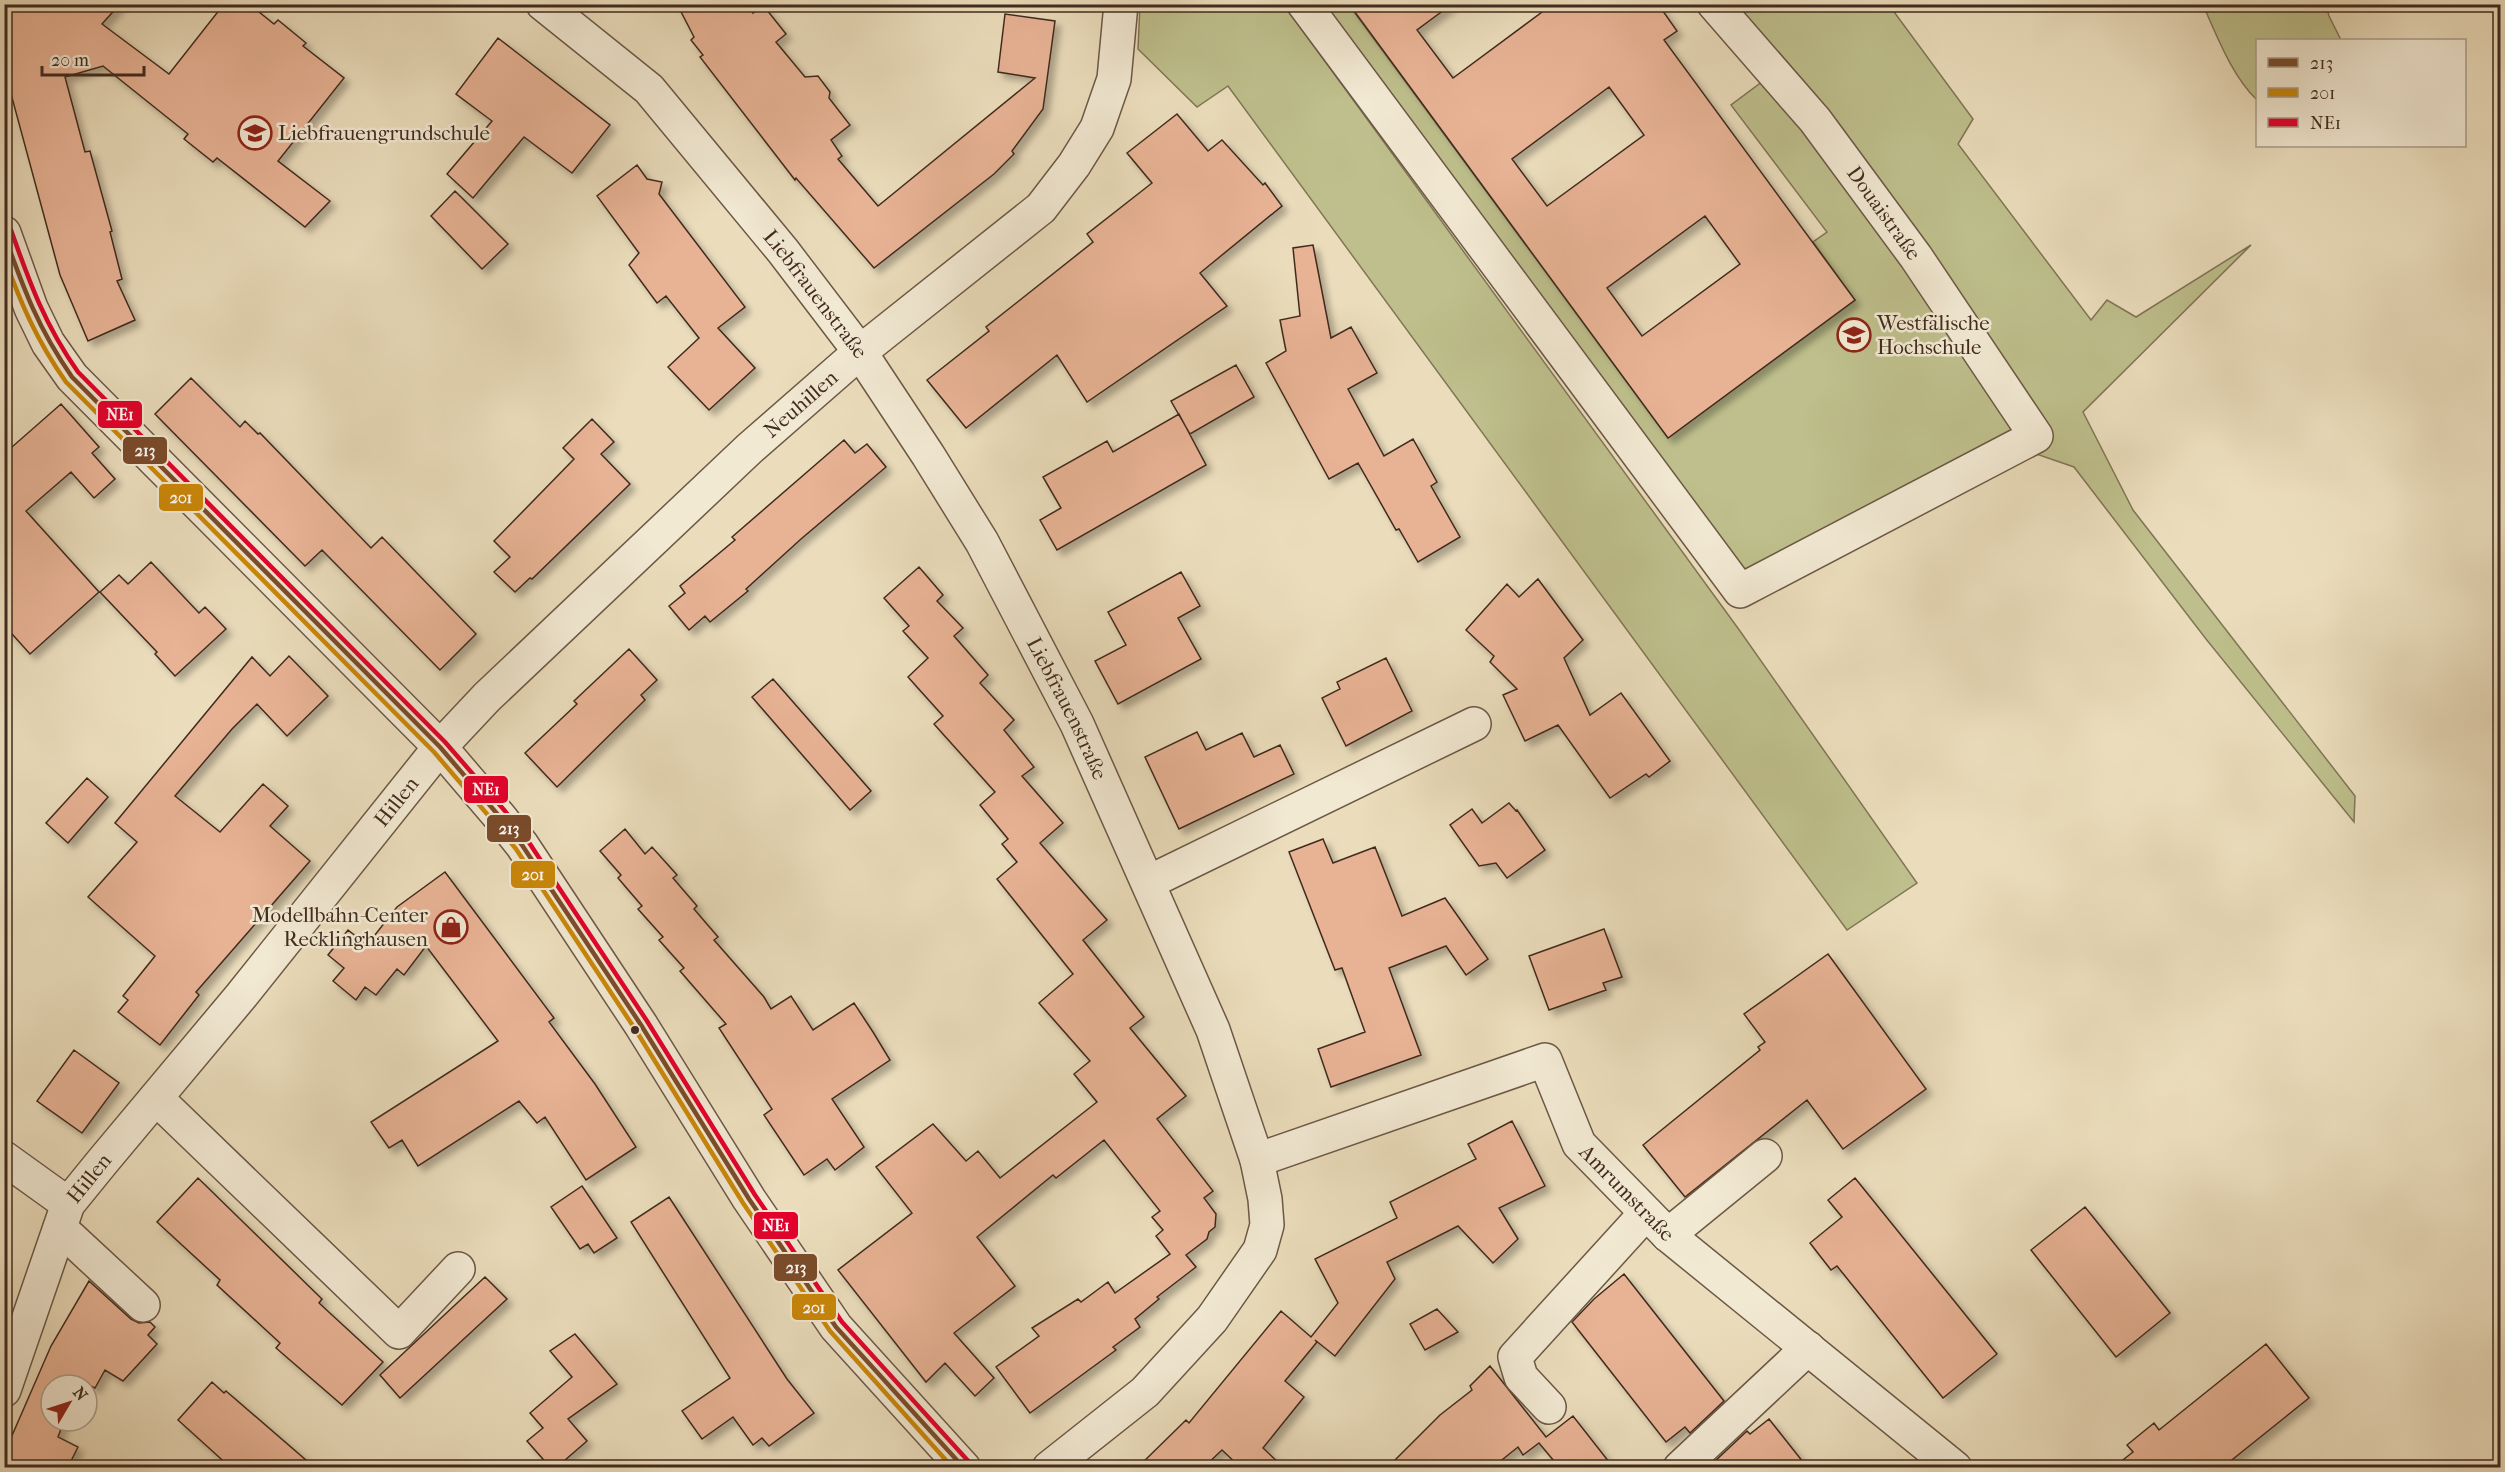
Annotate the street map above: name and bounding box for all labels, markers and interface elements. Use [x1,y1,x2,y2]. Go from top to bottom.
scale bar [42,39,144,77]
legend [2256,39,2466,147]
text: 20 m [51,50,89,71]
text: 213 [2310,53,2333,74]
text: 201 [2310,83,2336,104]
text: NE1 [2310,113,2341,134]
school or university icon: Liebfrauengrundschule [237,115,273,151]
place label: Liebfrauengrundschule [278,121,490,145]
street label: Douaistraße [1842,161,1926,265]
street label: Liebfrauenstraße [758,225,872,363]
place label: Westfälische Hochschule [1876,311,1990,359]
school or university icon: Westfälische Hochschule [1836,317,1872,353]
street label: Neuhillen [759,365,842,442]
line badge: NE1 [97,400,143,429]
text: NE1 [106,405,134,424]
line badge: 213 [122,436,168,465]
text: 213 [135,441,155,461]
line badge: 201 [158,483,204,512]
text: 201 [170,488,193,507]
street label: Liebfrauenstraße [1022,633,1112,783]
street label: Hillen [369,772,423,831]
line badge: NE1 [463,775,509,804]
text: NE1 [472,780,500,799]
line badge: 213 [486,814,532,843]
text: 213 [499,819,519,839]
line badge: 201 [510,860,556,889]
text: 201 [522,865,545,884]
place label: Modellbahn-Center Recklinghausen [252,903,428,951]
shop icon: Modellbahn-Center Recklinghausen [433,909,469,945]
unlabelled marker [629,1024,641,1036]
street label: Amrumstraße [1574,1139,1679,1246]
street label: Hillen [62,1148,116,1208]
line badge: NE1 [753,1211,799,1240]
text: NE1 [762,1216,790,1235]
line badge: 213 [773,1253,818,1282]
text: 213 [786,1258,806,1278]
line badge: 201 [791,1293,837,1321]
text: 201 [803,1298,826,1317]
north arrow [39,1373,99,1433]
text: N [69,1383,92,1405]

